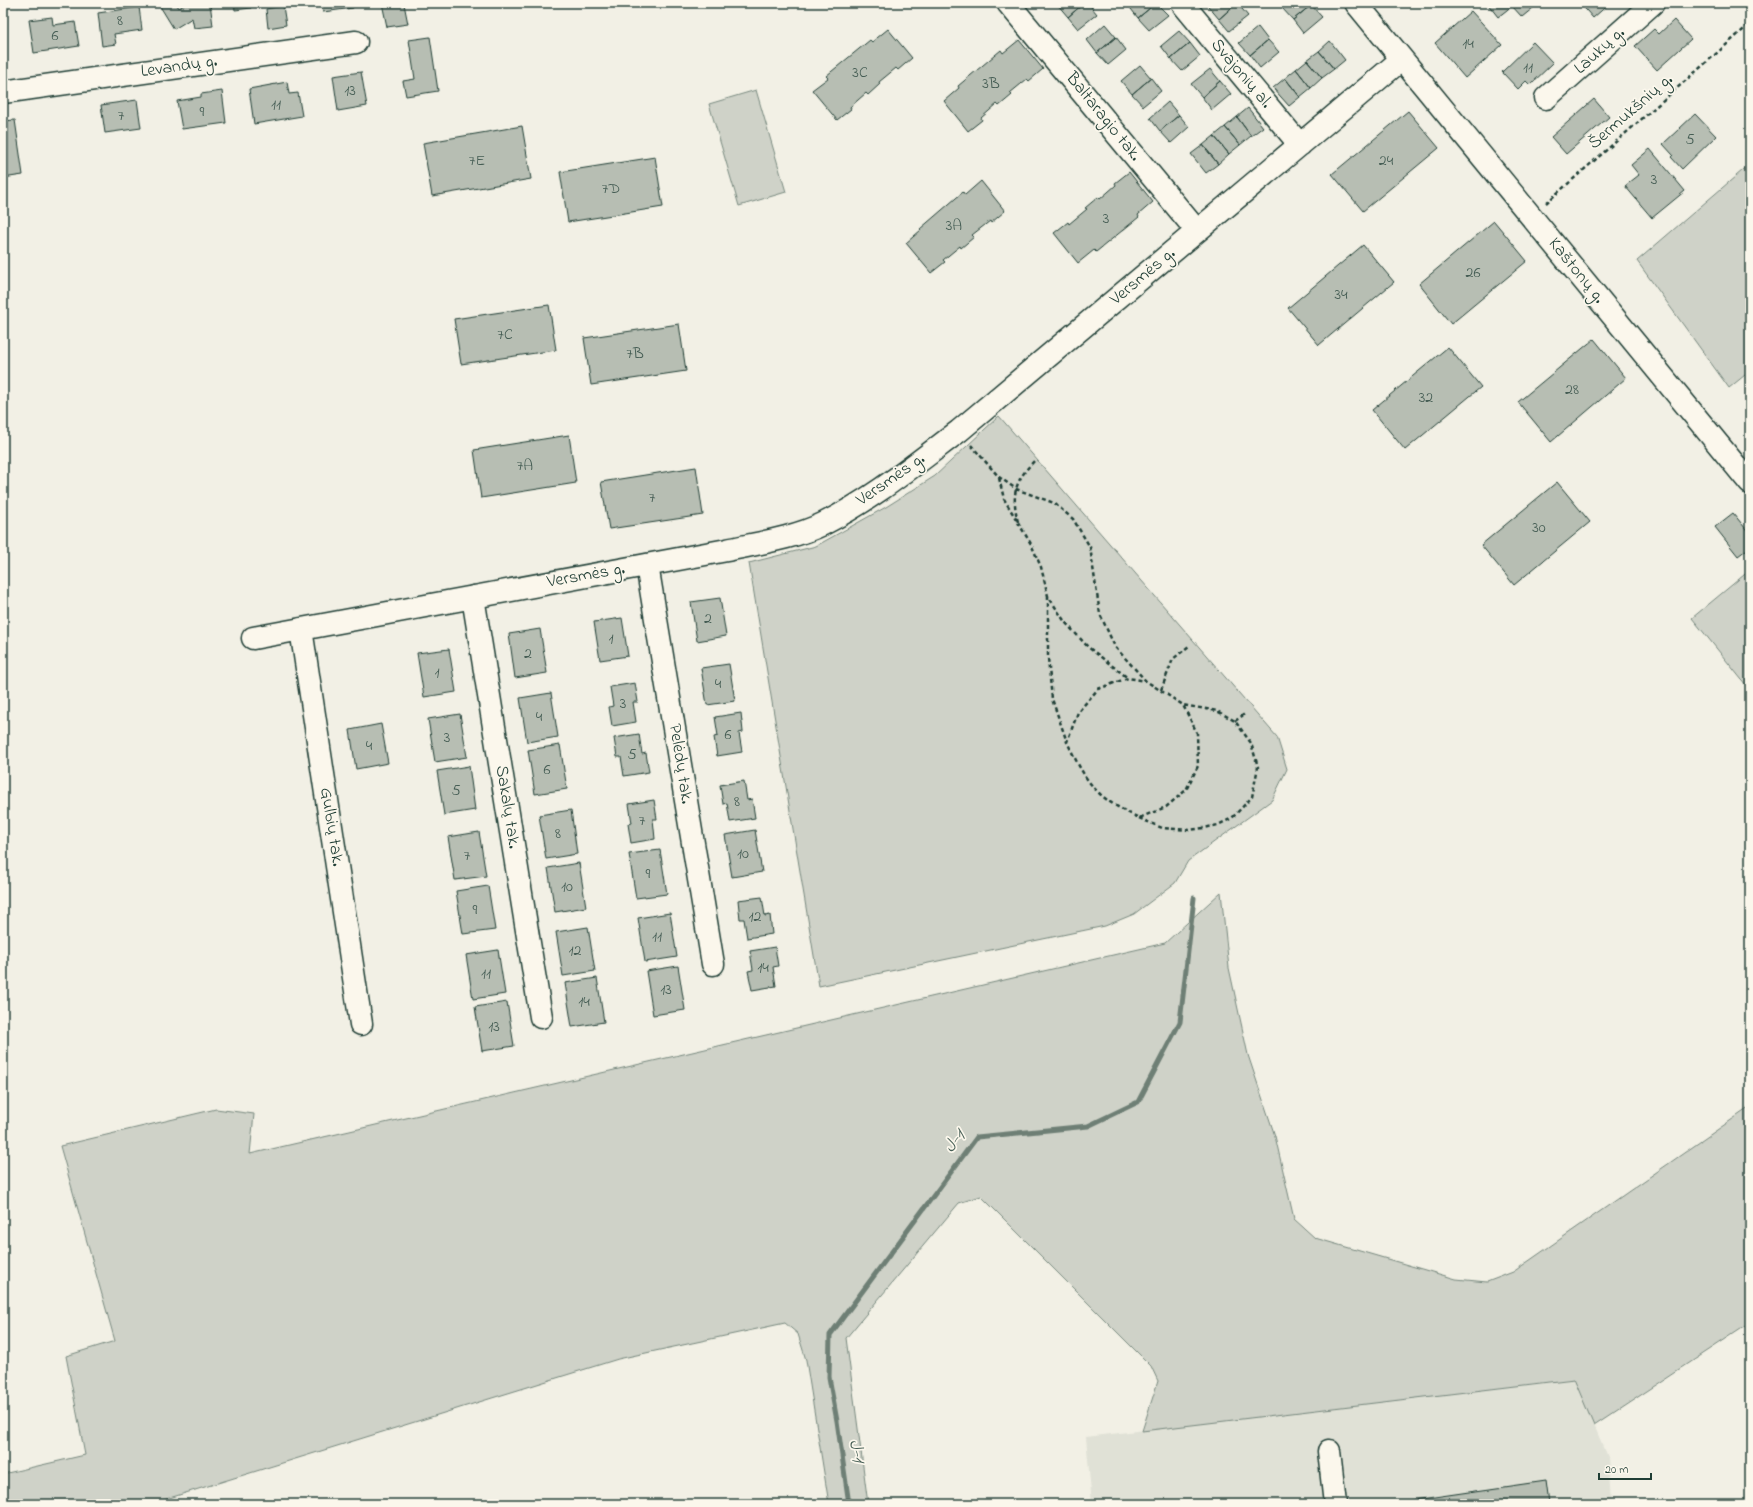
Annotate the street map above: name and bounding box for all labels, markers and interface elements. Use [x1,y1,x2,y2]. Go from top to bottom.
house number: 8 [117,9,123,33]
street label: Laukų g. [1569,21,1632,82]
house number: 6 [51,24,59,48]
house number: 14 [1462,32,1474,56]
street label: Svajonių al. [1204,33,1278,115]
street label: Levandų g. [139,49,219,86]
house number: 11 [1523,56,1533,80]
house number: 3C [852,61,868,85]
street label: Baltaragio tak. [1057,66,1147,168]
street label: Šermukšnių g. [1583,68,1680,157]
house number: 3B [982,72,1000,96]
house number: 13 [344,79,356,103]
house number: 11 [271,93,281,117]
house number: 9 [200,100,205,124]
house number: 7 [118,104,125,128]
house number: 5 [1685,128,1695,152]
house number: 7E [469,149,485,173]
house number: 24 [1379,149,1394,173]
house number: 3 [1651,168,1657,192]
house number: 7D [602,177,620,201]
house number: 3 [1103,207,1109,231]
house number: 3A [946,214,962,238]
street label: Kaštonų g. [1540,232,1611,311]
street label: Versmės g. [1104,242,1182,314]
house number: 26 [1466,261,1481,285]
house number: 34 [1334,283,1348,307]
house number: 7C [497,323,513,347]
house number: 7B [626,342,644,366]
house number: 28 [1565,378,1579,402]
house number: 32 [1419,386,1433,410]
street label: Versmės g. [850,447,932,515]
house number: 7A [517,454,533,478]
house number: 7 [649,486,656,510]
house number: 30 [1532,516,1546,540]
street label: Versmės g. [544,556,628,597]
house number: 2 [704,607,712,631]
house number: 1 [608,627,614,651]
house number: 2 [524,642,532,666]
house number: 1 [434,661,440,685]
house number: 4 [715,672,722,696]
house number: 3 [620,692,626,716]
house number: 4 [536,705,543,729]
street label: Pelėdų tak. [661,722,699,806]
house number: 6 [724,723,732,747]
house number: 3 [444,726,450,750]
house number: 4 [366,734,373,758]
house number: 5 [627,743,637,767]
house number: 6 [543,758,551,782]
street label: Sakalų tak. [488,763,526,851]
house number: 5 [451,779,461,803]
street label: Gulbių tak. [312,786,350,869]
house number: 8 [734,790,740,814]
house number: 7 [639,809,646,833]
house number: 8 [555,822,561,846]
house number: 10 [737,842,749,866]
house number: 7 [464,844,471,868]
house number: 9 [646,862,651,886]
house number: 10 [561,875,573,899]
house number: 9 [473,898,478,922]
house number: 12 [748,905,762,929]
house number: 11 [652,925,662,949]
house number: 12 [568,939,582,963]
house number: 14 [757,956,769,980]
house number: 11 [481,962,491,986]
house number: 13 [660,978,672,1002]
house number: 14 [578,990,590,1014]
house number: 13 [488,1015,500,1039]
water label: J-1 [937,1122,974,1159]
water label: J-1 [841,1438,872,1467]
scale bar [1599,1455,1651,1481]
text: 20 m [1605,1461,1628,1479]

